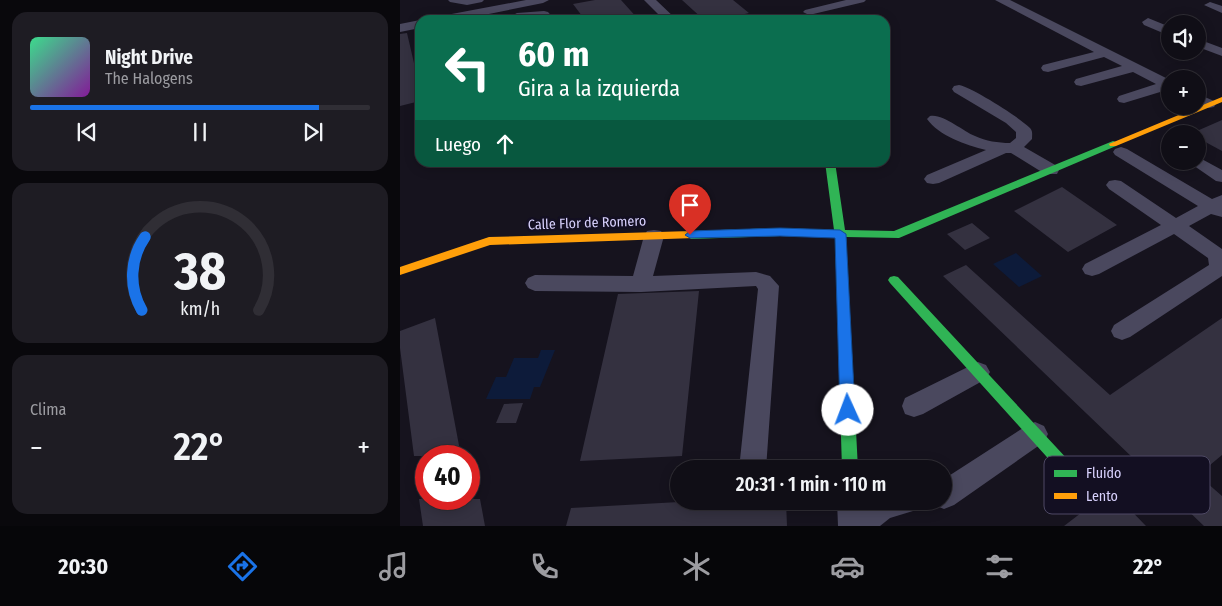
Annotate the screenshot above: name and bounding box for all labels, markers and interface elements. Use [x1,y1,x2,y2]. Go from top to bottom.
map controls [1161,15,1206,170]
button: sound [1161,15,1206,60]
text: 60 m [518,33,589,75]
icon: left [435,35,500,100]
text: Night Drive [105,46,193,69]
text: The Halogens [105,69,193,88]
button: + [1161,70,1206,115]
text: Gira a la izquierda [518,75,680,102]
icon: previous [73,118,101,146]
icon: pause [186,118,214,146]
icon: next [299,118,327,146]
button: − [1161,125,1206,170]
icon: ahead [491,130,519,158]
text: Luego [435,133,481,156]
pin [669,184,711,235]
icon: arrive [676,191,704,219]
street label: Calle Flor de Romero [528,212,646,234]
text: 38 [173,240,226,303]
text: km/h [180,298,220,320]
position arrow [821,383,873,435]
text: Clima [30,400,66,419]
text: 22° [174,424,226,470]
text: − [30,431,43,464]
text: + [357,431,370,464]
speed limit sign: 40 [415,445,480,510]
legend [1044,456,1210,514]
text: Fluido [1086,465,1121,482]
text: 20:31 · 1 min · 110 m [736,473,886,496]
text: Lento [1086,488,1118,505]
icon: directions [225,549,260,584]
icon: music [376,549,411,584]
icon: phone [527,549,562,584]
icon: climate [679,549,714,584]
icon: car [830,549,865,584]
icon: filters [982,549,1017,584]
text: 20:30 [58,553,108,580]
text: 22° [1133,553,1164,580]

